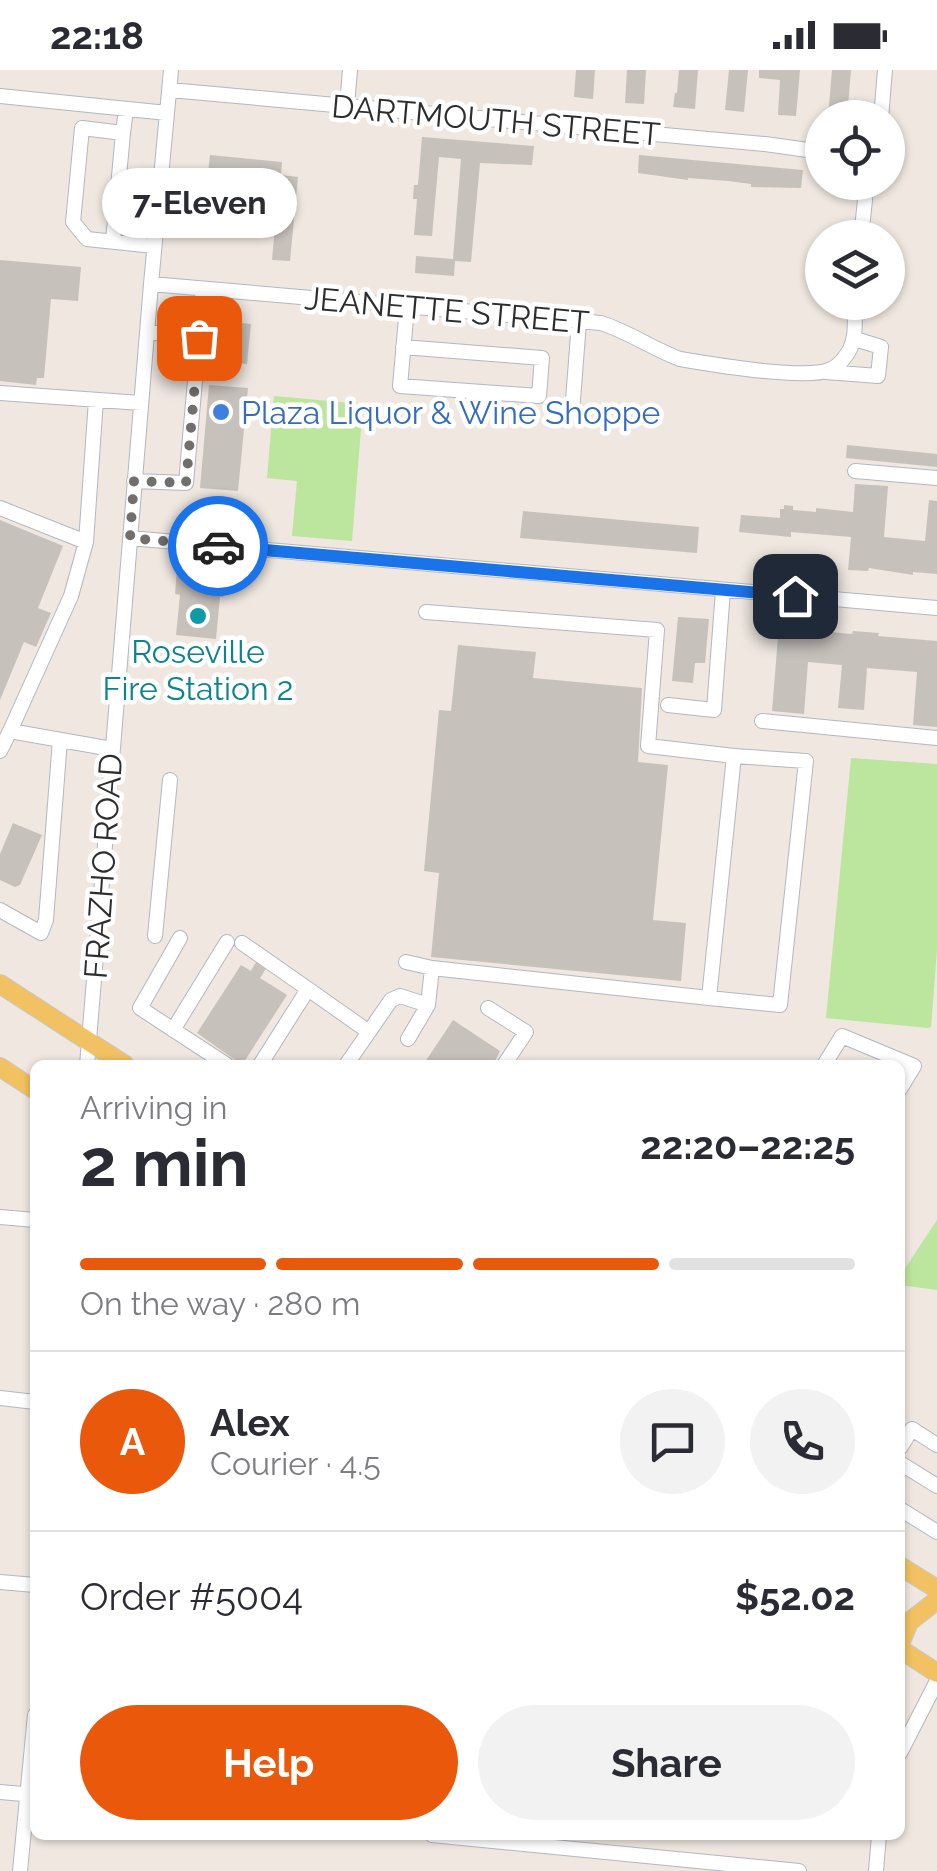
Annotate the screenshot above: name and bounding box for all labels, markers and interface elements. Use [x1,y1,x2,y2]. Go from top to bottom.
text: 22:18 [50,13,144,58]
street label: DARTMOUTH STREET [330,87,662,153]
map controls [805,100,905,320]
button: locate [805,100,905,200]
callout: 7-Eleven [101,168,296,238]
text: 7-Eleven [132,184,267,221]
button: layers [805,220,905,320]
street label: JEANETTE STREET [303,279,591,341]
pin [157,296,242,381]
icon: bag [172,311,227,366]
place label: Plaza Liquor & Wine Shoppe [241,394,660,431]
marker: Plaza Liquor & Wine Shoppe [210,401,232,423]
courier [168,496,268,596]
icon: car [191,519,246,574]
pin [753,554,838,639]
icon: home [768,569,823,624]
marker: Roseville Fire Station 2 [187,605,209,627]
place label: Roseville Fire Station 2 [103,633,293,707]
street label: FRAZHO ROAD [77,752,129,980]
text: Arriving in [80,1089,227,1126]
text: 22:20–22:25 [640,1123,855,1168]
text: 2 min [80,1125,249,1201]
text: On the way · 280 m [80,1285,360,1322]
button: chat [620,1389,725,1494]
button: phone [750,1389,855,1494]
text: Alex [210,1400,290,1445]
text: A [120,1419,145,1464]
text: Courier · 4.5 [210,1445,381,1482]
text: Order #5004 [80,1574,303,1619]
text: $52.02 [735,1574,855,1619]
button: Help [80,1705,458,1820]
button: Share [478,1705,855,1820]

